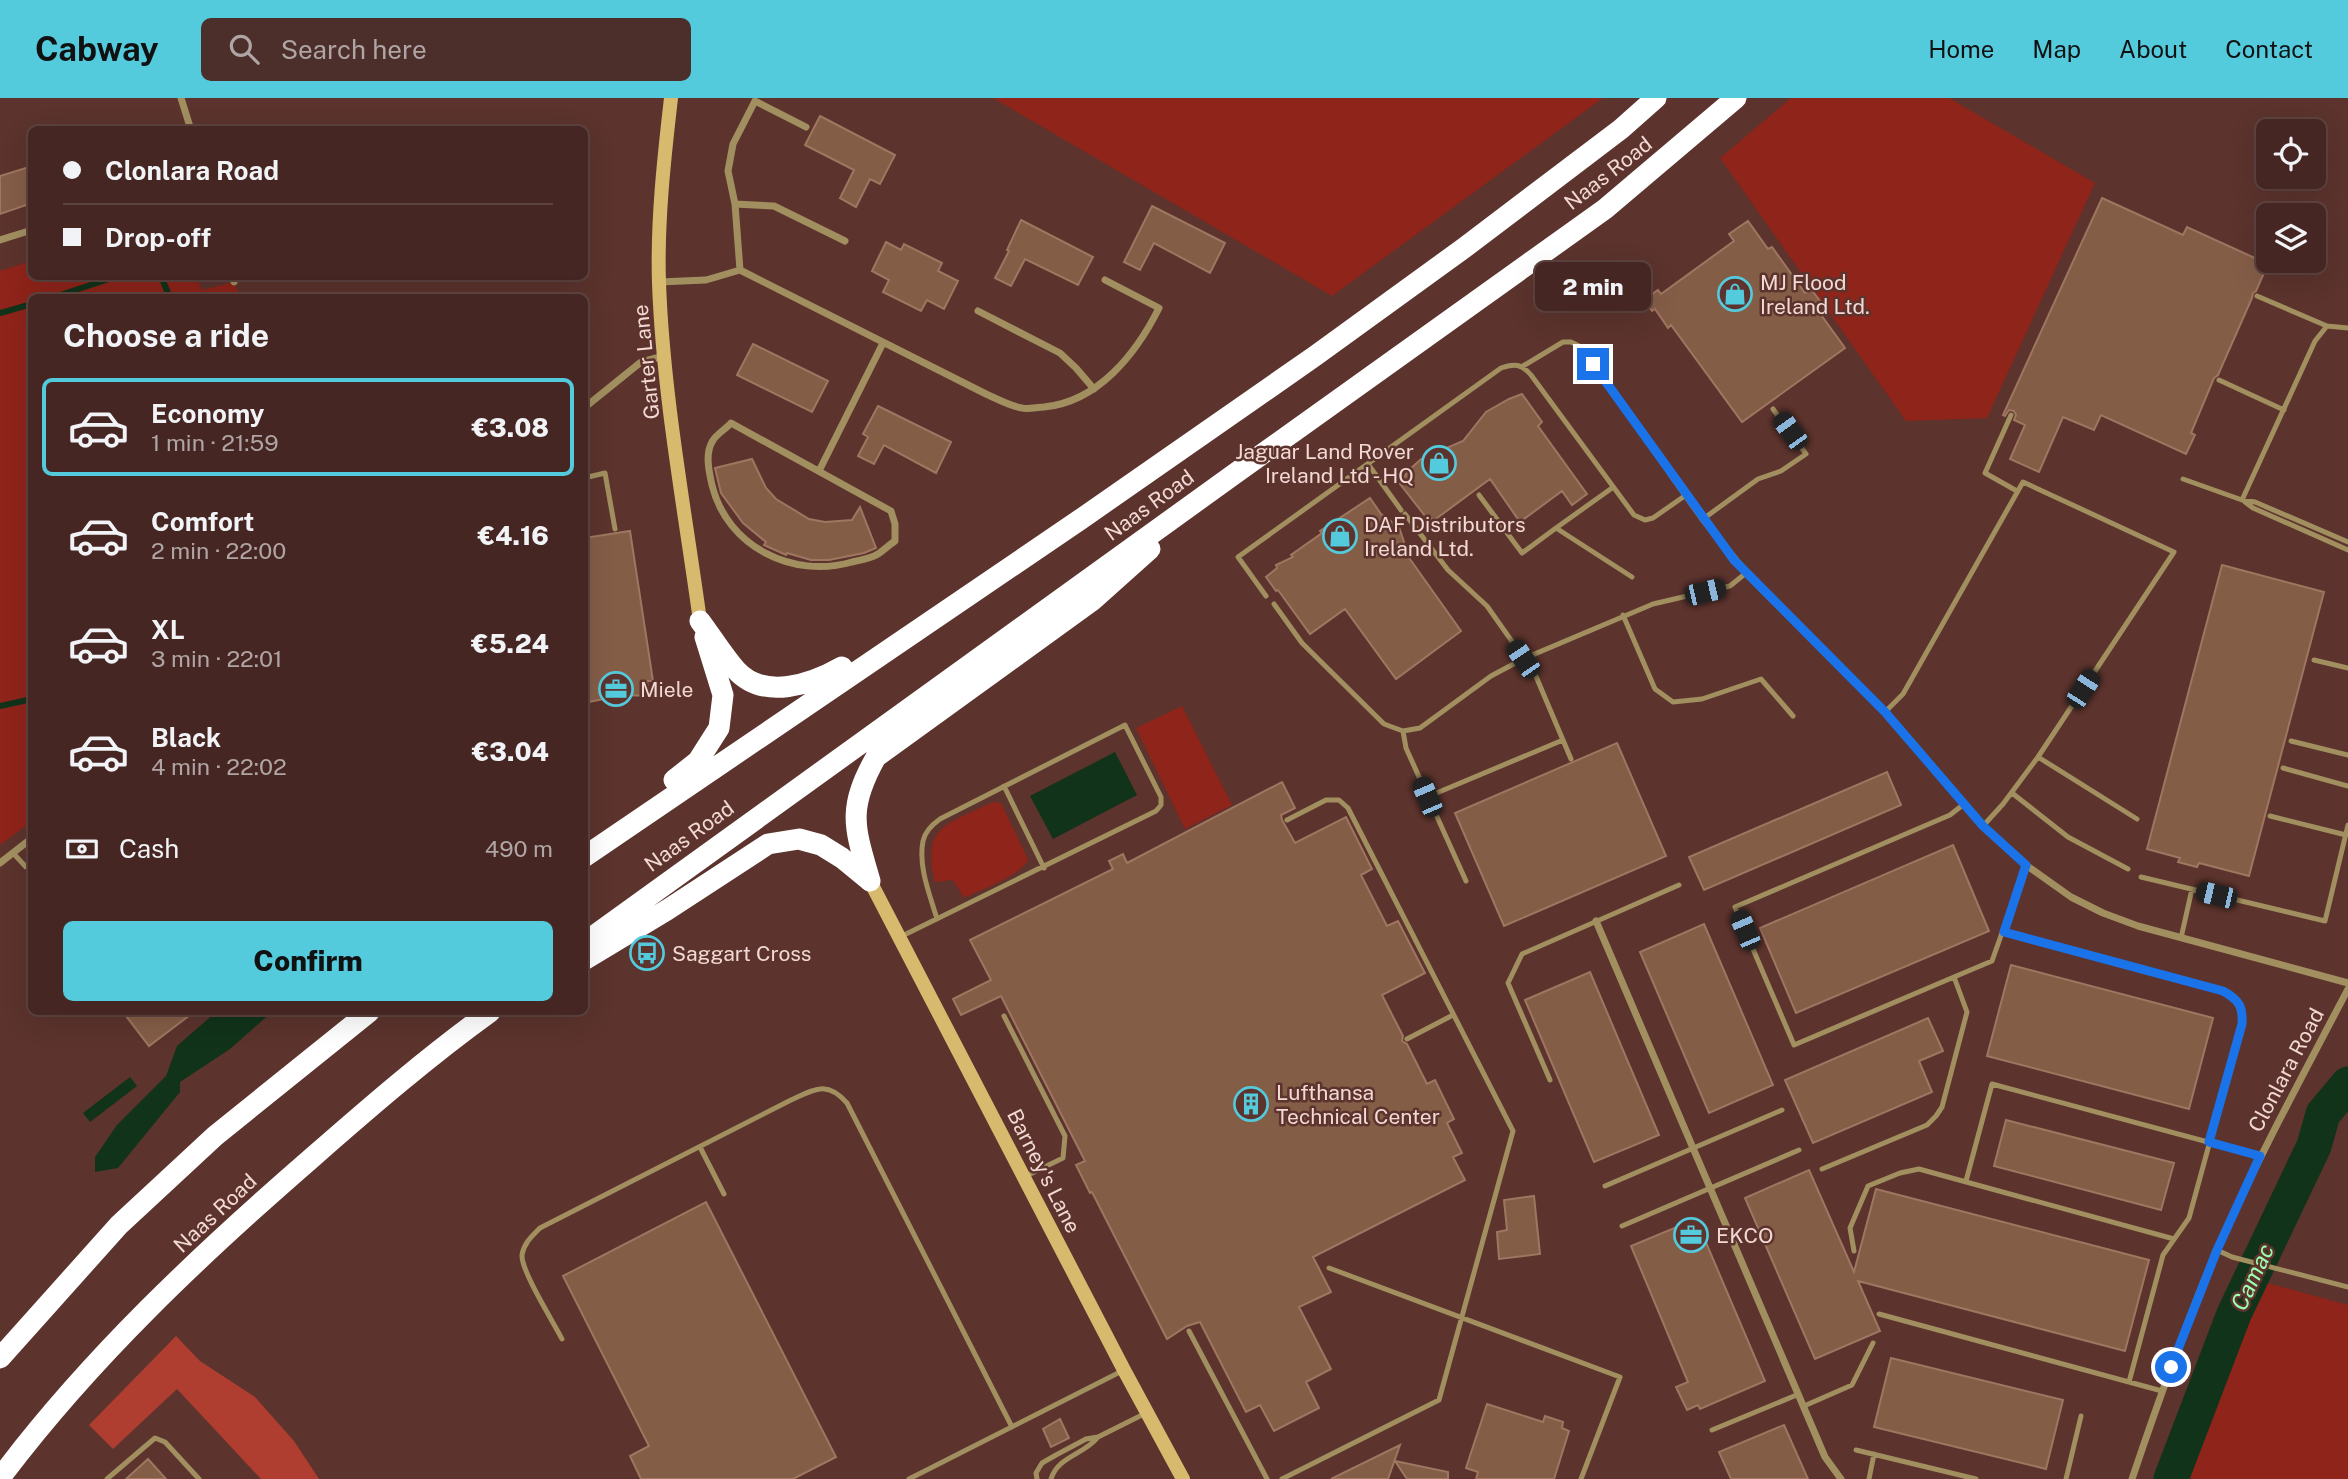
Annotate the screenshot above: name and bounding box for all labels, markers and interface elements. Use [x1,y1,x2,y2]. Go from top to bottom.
search box [201,18,691,81]
text: Cabway [35,30,159,68]
icon: search [225,30,263,68]
text: Search here [281,34,427,65]
text: Home [1928,35,1994,63]
text: Map [2032,35,2081,63]
text: About [2119,35,2187,63]
text: Contact [2225,35,2313,63]
map controls [2256,119,2326,273]
button: locate [2256,119,2326,189]
street label: Naas Road [1559,131,1657,215]
text: Clonlara Road [105,155,279,186]
button: layers [2256,203,2326,273]
text: Drop-off [105,222,211,253]
callout: 2 min [1535,262,1651,312]
place label: MJ Flood Ireland Ltd. [1760,270,1870,319]
text: 2 min [1562,273,1624,300]
shop icon: MJ Flood Ireland Ltd. [1716,275,1754,313]
street label: Garter Lane [628,303,664,421]
text: Choose a ride [63,317,269,354]
route end [1577,348,1609,380]
icon: car [67,396,130,459]
text: Economy [151,398,264,429]
car [1770,408,1811,454]
text: €3.08 [471,412,549,443]
text: 1 min · 21:59 [151,429,279,456]
place label: Jaguar Land Rover Ireland Ltd - HQ [1235,439,1414,488]
shop icon: Jaguar Land Rover Ireland Ltd - HQ [1420,444,1458,482]
street label: Naas Road [1099,464,1199,546]
icon: car [67,504,130,567]
text: Comfort [151,506,254,537]
place label: DAF Distributors Ireland Ltd. [1364,512,1526,561]
shop icon: DAF Distributors Ireland Ltd. [1321,517,1359,555]
text: €4.16 [477,520,549,551]
text: 2 min · 22:00 [151,537,286,564]
car [1683,577,1728,607]
icon: car [67,612,130,675]
text: XL [151,614,185,645]
text: €5.24 [471,628,549,659]
car [1503,636,1544,682]
text: 3 min · 22:01 [151,645,282,672]
car [2063,666,2104,712]
office icon: Miele [597,670,635,708]
place label: Miele [640,677,693,702]
icon: car [67,720,130,783]
text: Black [151,722,221,753]
text: €3.04 [472,736,549,767]
text: 4 min · 22:02 [151,753,287,780]
car [1410,774,1445,820]
street label: Naas Road [639,795,739,877]
icon: cash [63,830,101,868]
text: Cash [119,833,179,864]
text: 490 m [485,835,553,862]
car [2194,880,2239,910]
car [1728,907,1763,953]
button: Confirm [63,921,553,1001]
bus stop icon: Saggart Cross [628,934,666,972]
place label: Saggart Cross [672,941,811,966]
street label: Clonlara Road [2243,1004,2329,1136]
place label: Lufthansa Technical Center [1276,1080,1440,1129]
building icon: Lufthansa Technical Center [1232,1085,1270,1123]
street label: Barney's Lane [1002,1105,1086,1237]
street label: Naas Road [168,1168,262,1258]
office icon: EKCO [1672,1216,1710,1254]
place label: EKCO [1716,1223,1773,1248]
water label: Camac [2225,1239,2279,1315]
route start [2155,1351,2187,1383]

